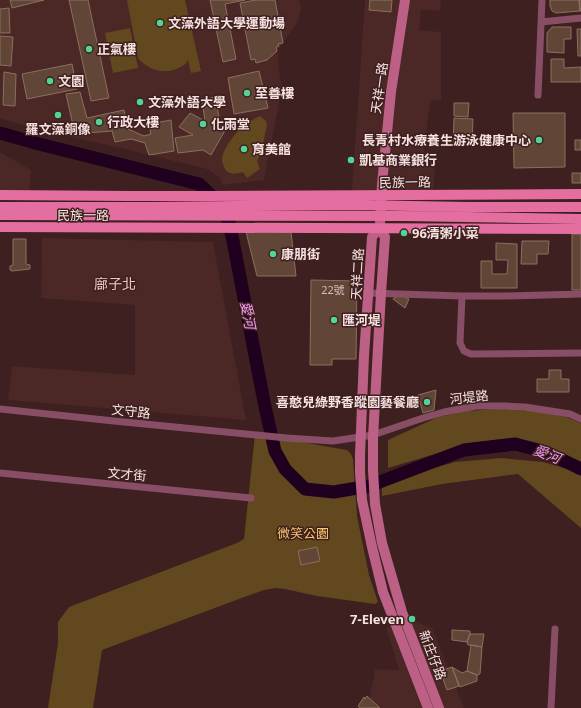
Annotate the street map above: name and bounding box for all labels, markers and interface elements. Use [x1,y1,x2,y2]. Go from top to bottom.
place label: 文藻外語大學運動場 [168,14,285,32]
marker: 文藻外語大學運動場 [155,18,165,28]
place label: 正氣樓 [97,40,136,58]
marker: 正氣樓 [84,44,94,54]
street label: 天祥一路 [366,61,392,115]
place label: 文園 [58,72,84,90]
marker: 文園 [45,76,55,86]
place label: 至善樓 [255,84,294,102]
marker: 至善樓 [242,88,252,98]
place label: 文藻外語大學 [148,93,226,111]
marker: 文藻外語大學 [135,97,145,107]
marker: 羅文藻銅像 [53,110,63,120]
place label: 行政大樓 [107,113,159,131]
place label: 化雨堂 [211,115,250,133]
marker: 行政大樓 [94,117,104,127]
marker: 化雨堂 [198,119,208,129]
place label: 羅文藻銅像 [25,120,91,138]
place label: 長青村水療養生游泳健康中心 [362,131,531,149]
marker: 長青村水療養生游泳健康中心 [534,135,544,145]
place label: 育美館 [252,140,291,158]
marker: 育美館 [239,144,249,154]
place label: 凱基商業銀行 [359,151,437,169]
marker: 凱基商業銀行 [346,155,356,165]
street label: 民族一路 [379,173,431,191]
street label: 民族一路 [57,206,109,224]
place label: 96清粥小菜 [412,224,479,242]
marker: 96清粥小菜 [399,228,409,238]
place label: 康朋街 [281,245,320,263]
street label: 天祥二路 [347,248,367,300]
marker: 康朋街 [268,249,278,259]
district label: 廍子北 [94,274,136,293]
house number: 22號 [321,282,345,297]
water label: 愛河 [236,299,261,333]
place label: 匯河堤 [342,311,381,329]
marker: 匯河堤 [329,315,339,325]
street label: 河堤路 [449,386,489,408]
place label: 喜憨兒綠野香蹤園藝餐廳 [276,393,419,411]
marker: 喜憨兒綠野香蹤園藝餐廳 [422,397,432,407]
street label: 文守路 [111,400,151,422]
water label: 愛河 [531,440,566,468]
street label: 文才街 [107,463,147,485]
park label: 微笑公園 [277,524,329,542]
place label: 7-Eleven [350,610,404,628]
marker: 7-Eleven [407,614,417,624]
street label: 新庄仔路 [415,627,451,683]

